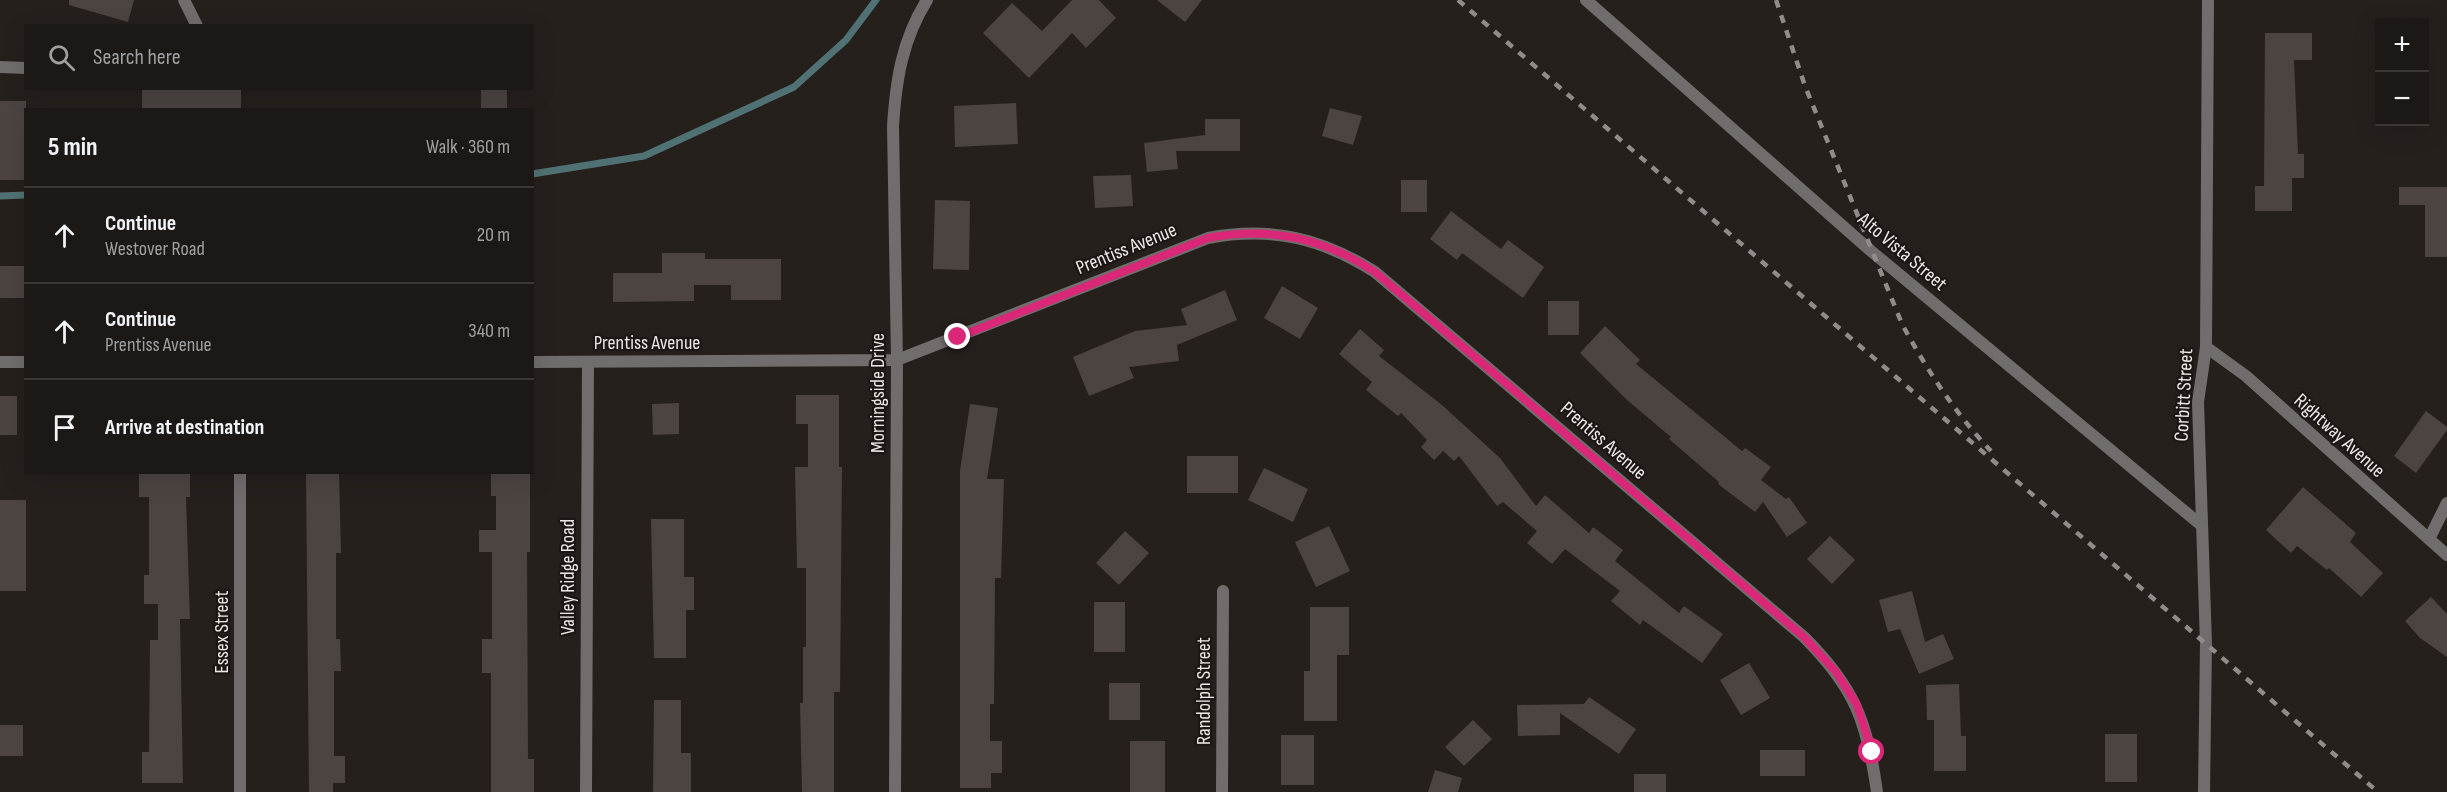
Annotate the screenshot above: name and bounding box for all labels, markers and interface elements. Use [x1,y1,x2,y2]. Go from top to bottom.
map controls [2375,18,2429,126]
button: + [2375,18,2429,72]
search box [24,24,534,90]
icon: search [45,41,78,74]
text: Search here [93,44,180,71]
button: − [2375,72,2429,126]
text: 5 min [48,132,98,163]
text: Walk · 360 m [426,135,510,159]
street label: Alto Vista Street [1852,207,1952,296]
text: Continue [105,210,176,237]
street label: Prentiss Avenue [1072,218,1180,280]
icon: ahead [48,219,81,252]
text: 20 m [477,223,510,247]
text: Westover Road [105,237,205,261]
text: Continue [105,306,176,333]
icon: ahead [48,315,81,348]
text: 340 m [468,319,510,343]
route end [944,323,970,349]
street label: Prentiss Avenue [594,331,700,355]
text: Prentiss Avenue [105,333,212,357]
street label: Morningside Drive [866,333,890,453]
street label: Corbitt Street [2170,348,2198,442]
street label: Rightway Avenue [2289,389,2390,483]
street label: Prentiss Avenue [1555,397,1651,485]
icon: arrive [48,411,81,444]
text: Arrive at destination [105,414,264,441]
street label: Valley Ridge Road [556,519,580,635]
street label: Essex Street [210,590,234,674]
street label: Randolph Street [1192,637,1216,745]
route start [1858,738,1884,764]

